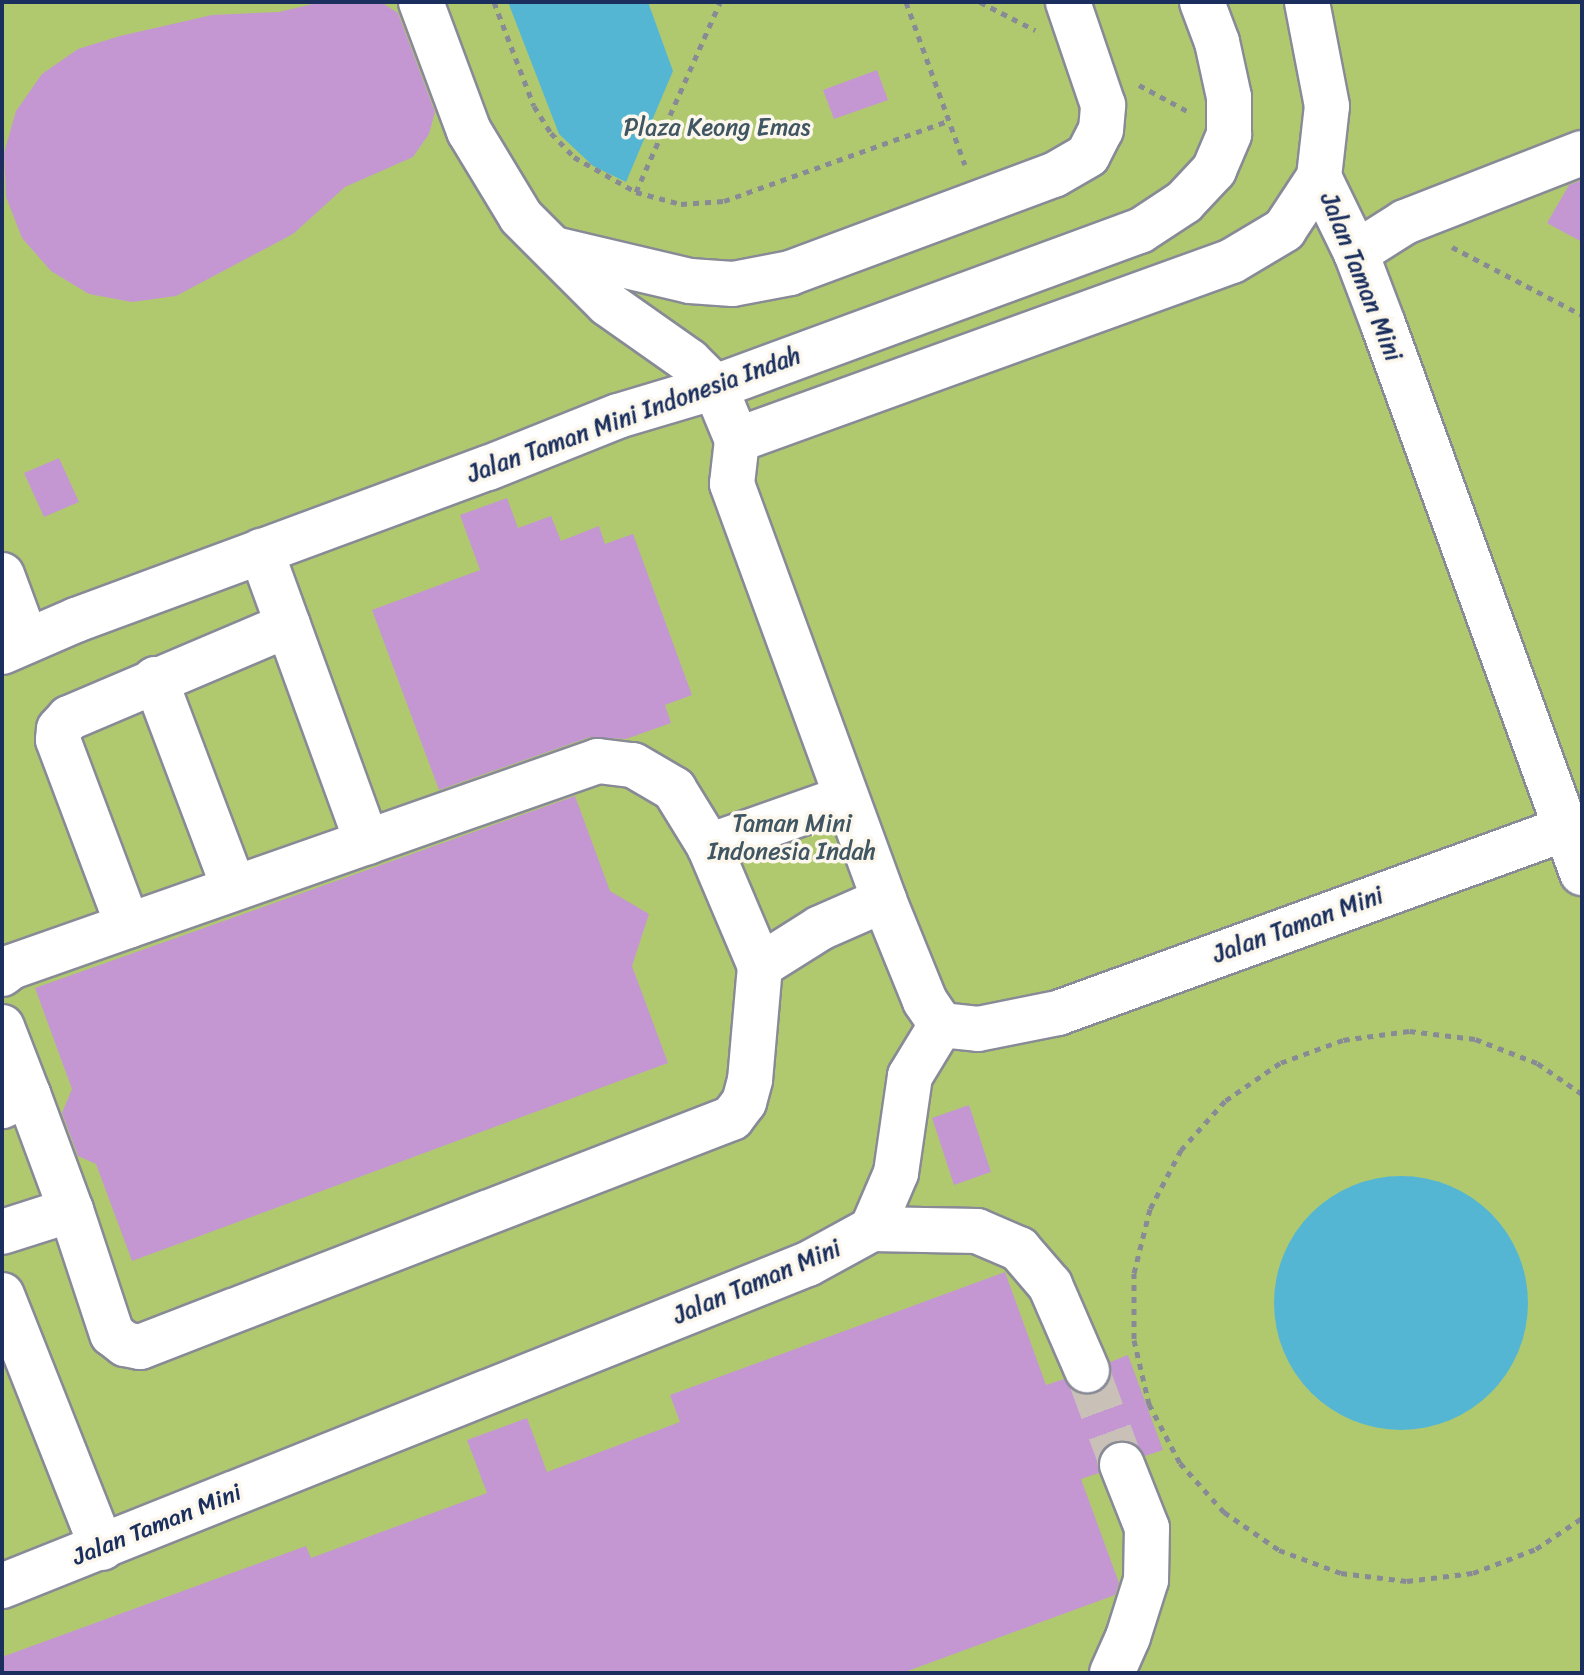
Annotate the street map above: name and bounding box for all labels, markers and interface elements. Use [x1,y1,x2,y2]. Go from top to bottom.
park label: Plaza Keong Emas [623,114,811,142]
street label: Jalan Taman Mini [1314,188,1408,366]
street label: Jalan Taman Mini Indonesia Indah [462,341,806,489]
park label: Taman Mini Indonesia Indah [708,810,876,866]
street label: Jalan Taman Mini [1208,881,1388,969]
street label: Jalan Taman Mini [669,1234,845,1330]
street label: Jalan Taman Mini [68,1478,246,1572]

